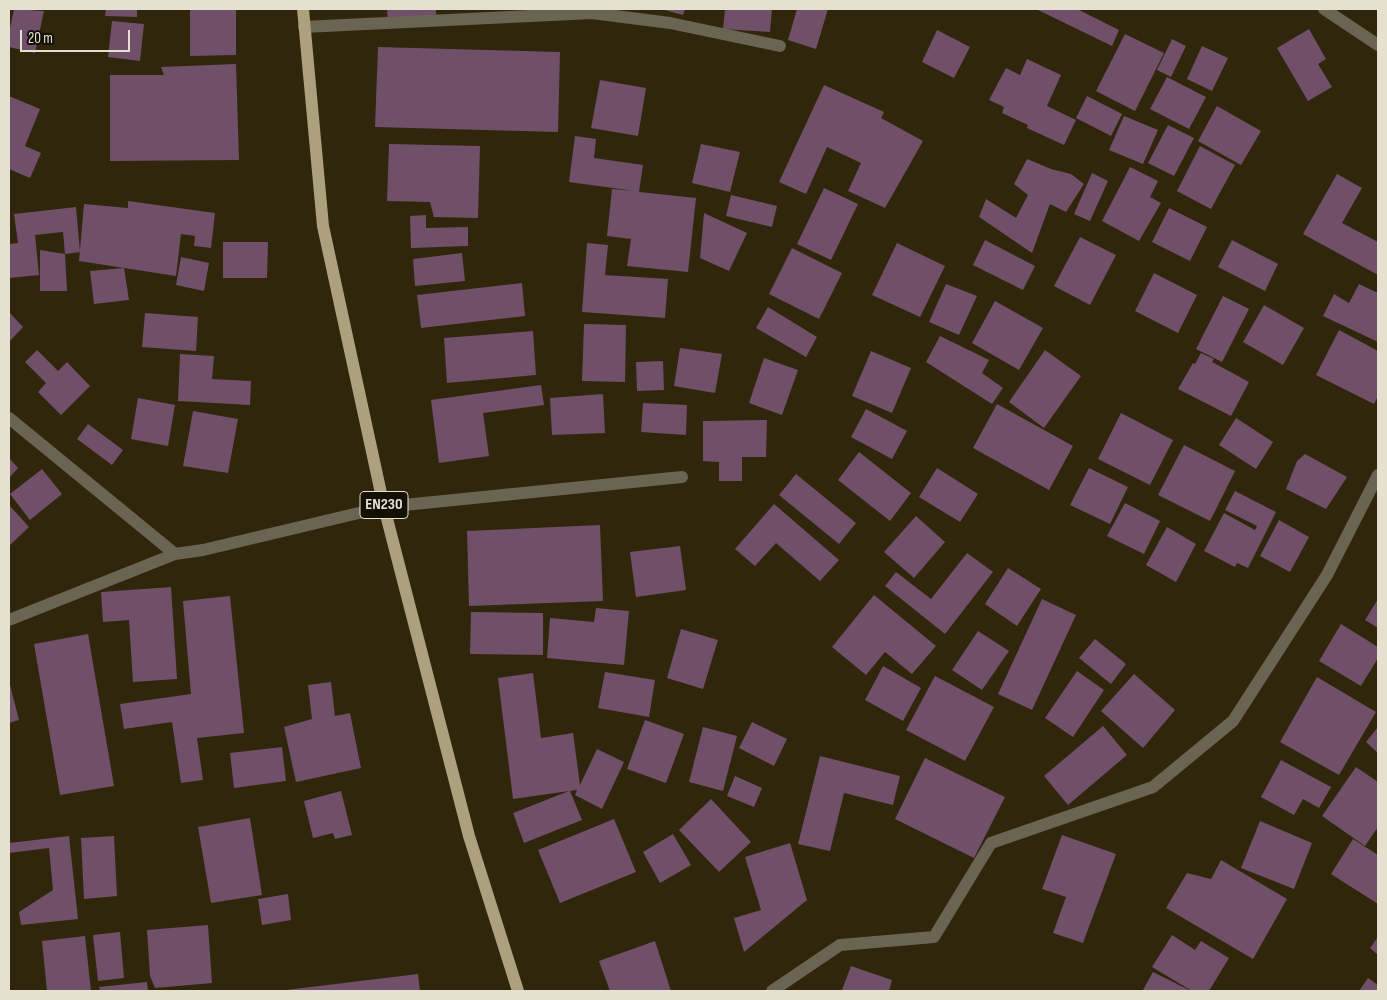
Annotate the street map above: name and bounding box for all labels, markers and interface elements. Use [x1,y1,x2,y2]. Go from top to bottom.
scale bar [22,20,132,52]
text: 20 m [28,29,53,48]
road number: EN230 [360,492,408,518]

